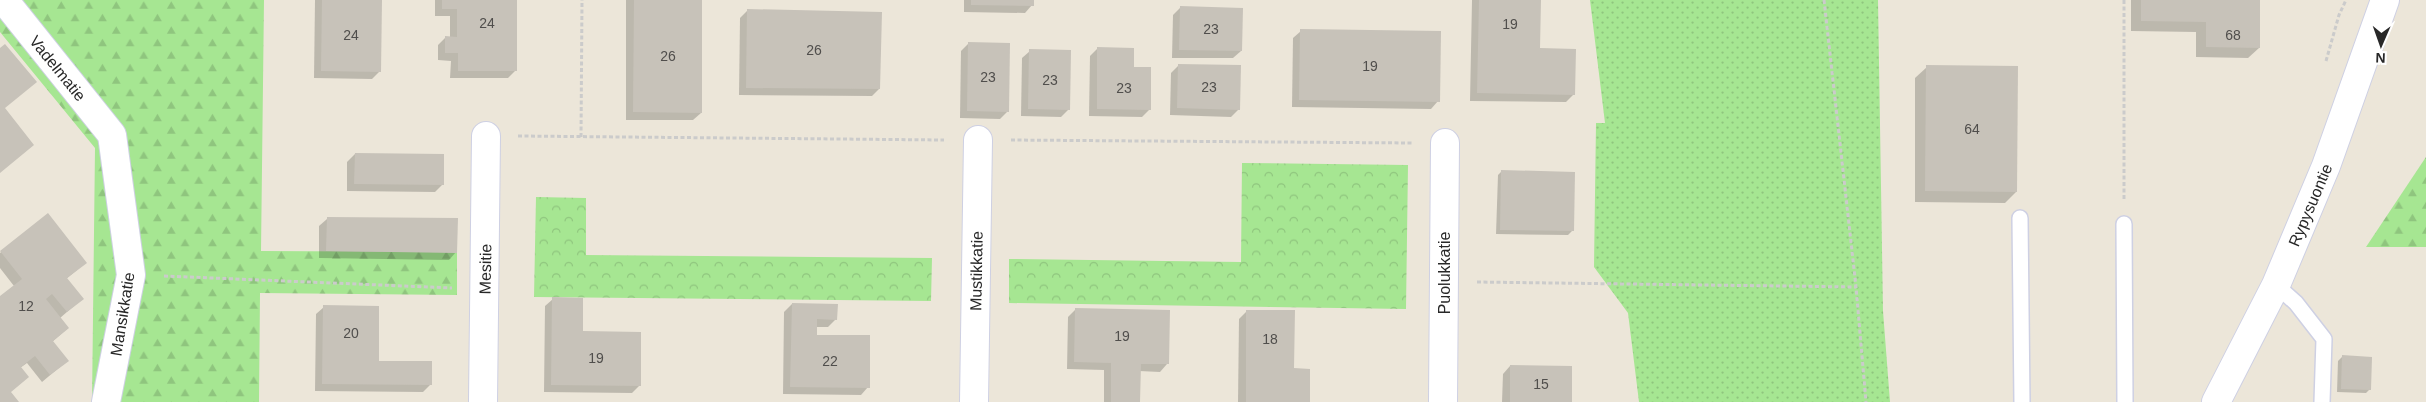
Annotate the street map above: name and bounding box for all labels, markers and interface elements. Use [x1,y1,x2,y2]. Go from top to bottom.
house number: 24 [479,15,495,31]
house number: 19 [1502,16,1518,32]
north arrow [2356,20,2406,70]
house number: 23 [1203,21,1219,37]
house number: 24 [343,27,359,43]
house number: 68 [2225,27,2241,43]
street label: Vadelmatie [26,32,89,104]
house number: 26 [806,42,822,58]
house number: 26 [660,48,676,64]
text: N [2375,50,2386,66]
house number: 19 [1362,58,1378,74]
house number: 23 [980,69,996,85]
house number: 23 [1042,72,1058,88]
house number: 23 [1201,79,1217,95]
house number: 23 [1116,80,1132,96]
house number: 64 [1964,121,1980,137]
street label: Rypysuontie [2285,161,2336,249]
street label: Mustikkatie [967,231,986,311]
street label: Puolukkatie [1436,232,1453,314]
street label: Mesitie [477,243,494,294]
street label: Mansikkatie [107,271,138,357]
house number: 12 [18,298,34,314]
house number: 20 [343,325,359,341]
house number: 19 [1114,328,1130,344]
house number: 18 [1262,331,1278,347]
house number: 19 [588,350,604,366]
house number: 22 [822,353,838,369]
house number: 15 [1533,376,1549,392]

